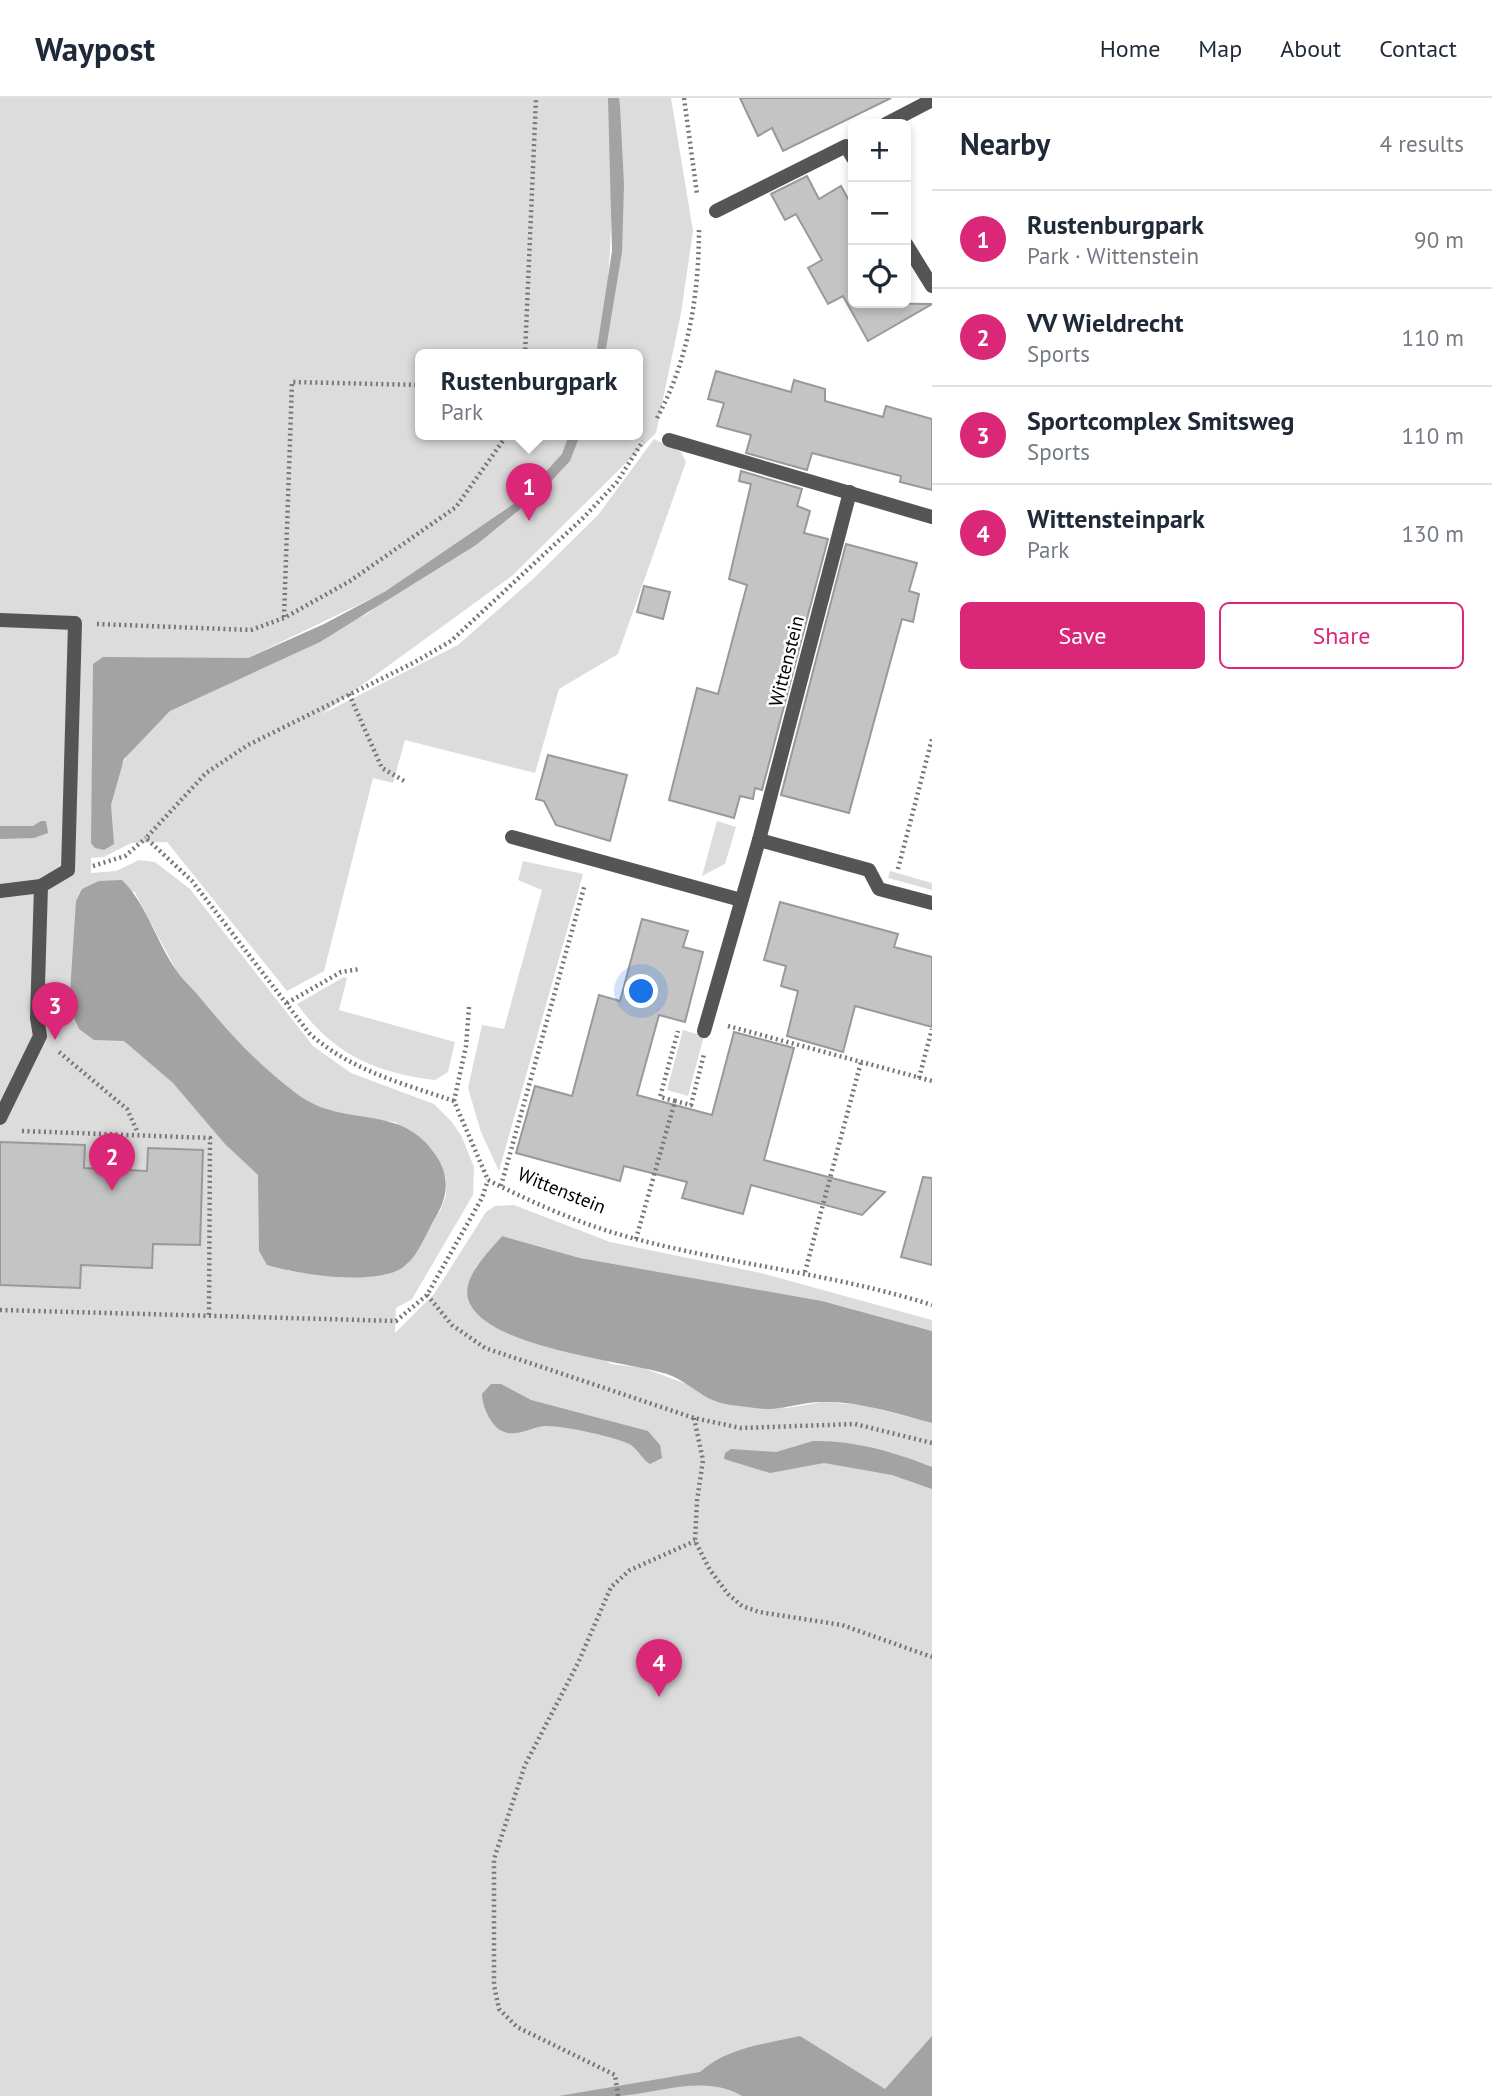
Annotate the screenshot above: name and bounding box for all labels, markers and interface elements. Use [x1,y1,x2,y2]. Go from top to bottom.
text: Waypost [35,27,155,70]
text: Home [1100,33,1160,64]
text: Map [1198,33,1242,64]
text: About [1280,33,1341,64]
text: Contact [1379,33,1457,64]
map controls [848,119,911,308]
button: + [848,119,911,182]
text: Nearby [960,124,1050,163]
text: 4 results [1380,129,1464,158]
button: − [848,182,911,245]
text: Rustenburgpark [1027,208,1204,241]
text: 1 [976,225,990,254]
text: 90 m [1414,225,1464,254]
text: Park · Wittenstein [1027,241,1199,270]
button: locate [848,245,911,308]
text: VV Wieldrecht [1027,306,1184,339]
text: 2 [976,323,990,352]
text: 110 m [1402,323,1464,352]
text: Sports [1027,339,1090,368]
popup [415,349,643,440]
text: Rustenburgpark [441,364,617,397]
text: Park [441,397,483,426]
text: Sportcomplex Smitsweg [1027,404,1294,437]
text: 3 [976,421,990,450]
text: 110 m [1402,421,1464,450]
text: Sports [1027,437,1090,466]
pin: 1 [506,463,552,521]
text: Wittensteinpark [1027,502,1205,535]
text: 4 [976,519,990,548]
text: 130 m [1402,519,1464,548]
text: Park [1027,535,1069,564]
button: Save [960,602,1205,669]
button: Share [1219,602,1464,669]
street label: Wittenstein [763,613,809,709]
your location [624,974,658,1008]
pin: 3 [32,982,78,1040]
pin: 2 [89,1133,135,1191]
street label: Wittenstein [514,1161,610,1219]
pin: 4 [636,1639,682,1697]

